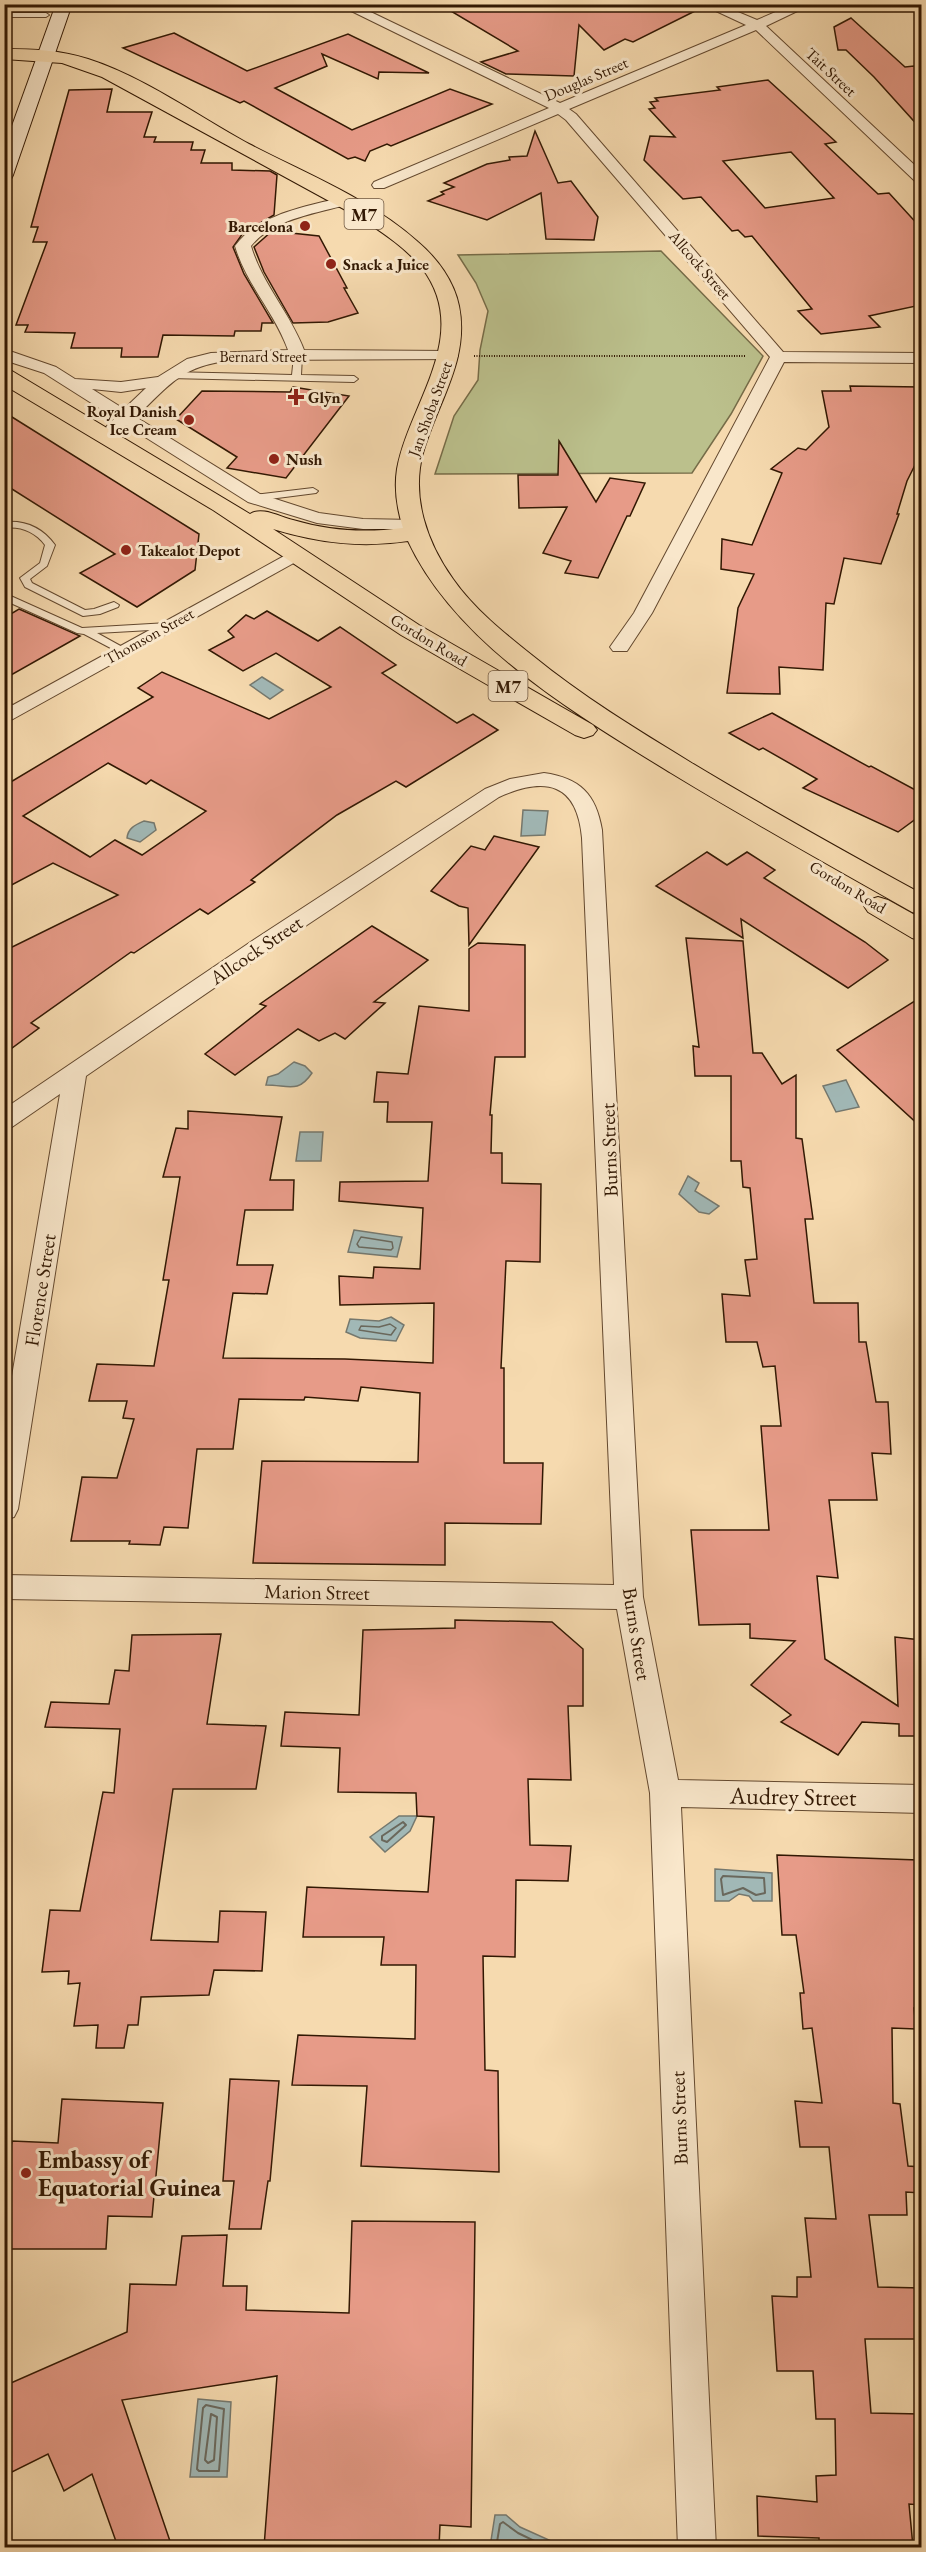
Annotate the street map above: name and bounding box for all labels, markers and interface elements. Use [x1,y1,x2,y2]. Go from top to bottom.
street label: Tait Street [801,43,861,101]
street label: Douglas Street [541,52,631,106]
road number: M7 [344,199,384,229]
place label: Barcelona [228,216,294,237]
marker: Barcelona [298,219,312,233]
street label: Allcock Street [663,225,736,304]
place label: Snack a Juice [343,254,429,275]
marker: Snack a Juice [324,257,338,271]
street label: Bernard Street [219,346,307,367]
street label: Jan Shoba Street [402,359,457,461]
place label: Glyn [308,387,341,408]
marker: Glyn [289,390,303,404]
place label: Royal Danish Ice Cream [87,401,177,440]
marker: Royal Danish Ice Cream [182,413,196,427]
place label: Nush [286,449,323,470]
marker: Nush [267,452,281,466]
place label: Takealot Depot [138,540,240,561]
marker: Takealot Depot [119,543,133,557]
street label: Thomson Street [101,603,197,669]
street label: Gordon Road [387,609,472,672]
road number: M7 [488,671,528,701]
street label: Gordon Road [806,856,891,919]
street label: Allcock Street [204,909,308,991]
street label: Burns Street [594,1102,624,1197]
street label: Florence Street [18,1231,62,1348]
street label: Marion Street [264,1578,371,1606]
street label: Burns Street [617,1586,657,1683]
street label: Audrey Street [728,1779,857,1813]
street label: Burns Street [664,2070,694,2165]
place label: Embassy of Equatorial Guinea [38,2144,222,2204]
marker: Embassy of Equatorial Guinea [19,2166,33,2180]

